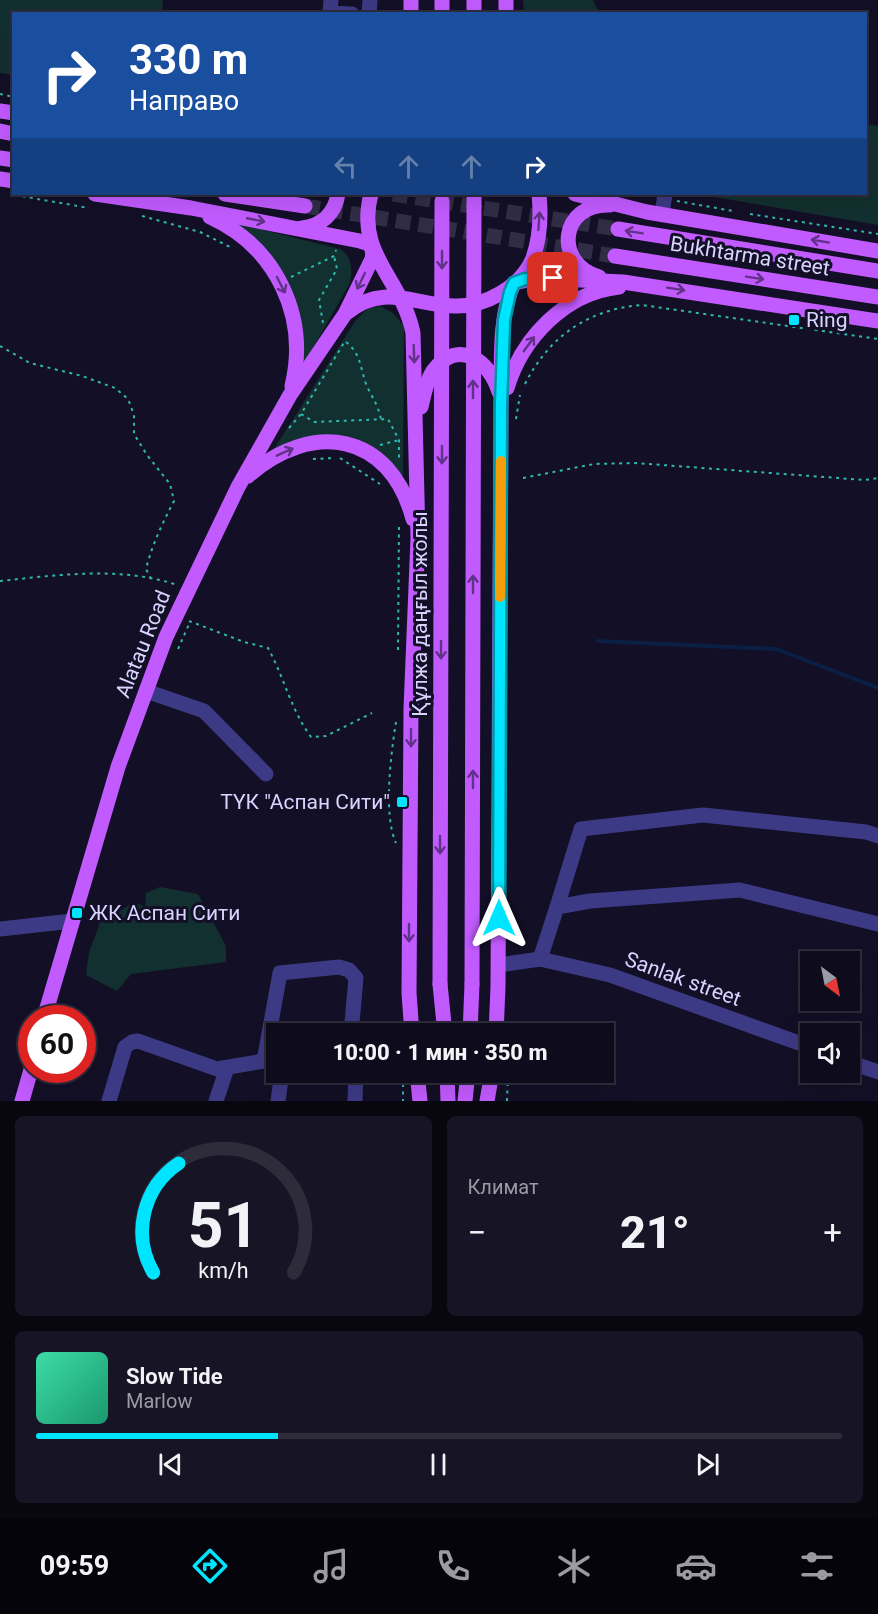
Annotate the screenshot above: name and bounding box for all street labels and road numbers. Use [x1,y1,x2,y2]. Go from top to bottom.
street label: Bukhtarma street [669,232,832,280]
street label: Құлжа даңғыл жолы [408,511,432,717]
street label: Alatau Road [111,587,175,701]
street label: Sanlak street [622,947,744,1011]

